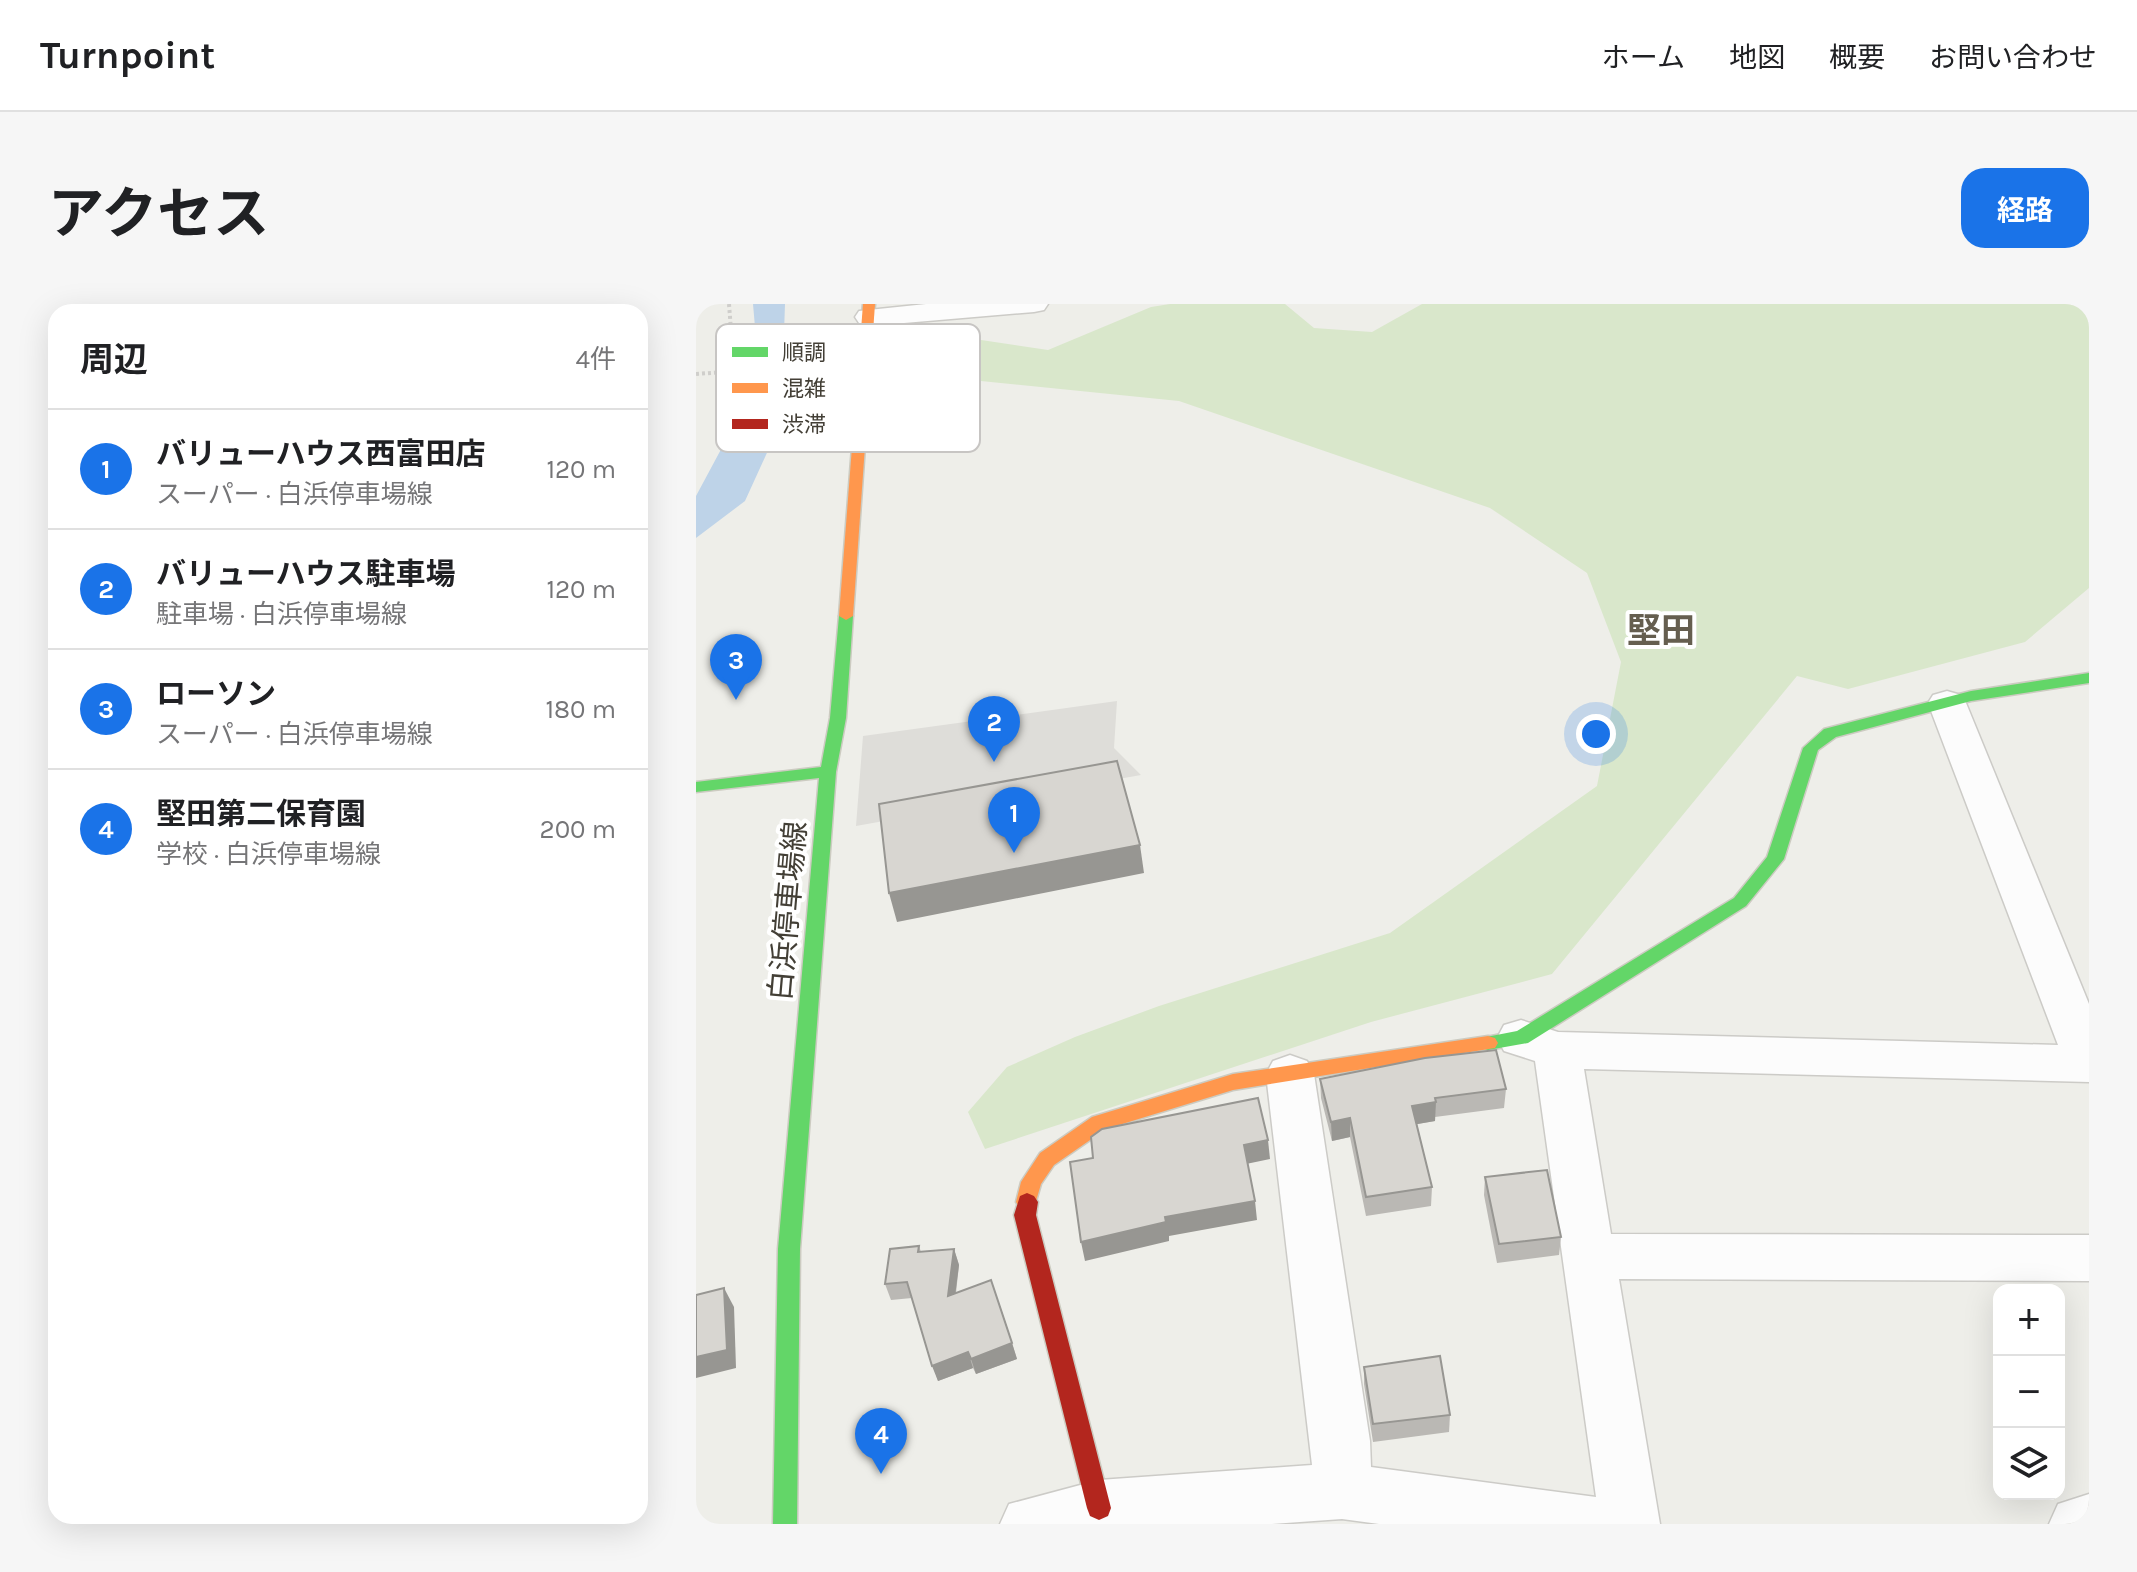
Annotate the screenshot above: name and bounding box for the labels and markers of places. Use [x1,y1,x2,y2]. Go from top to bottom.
pin: 3 [710,634,762,700]
pin: 2 [968,696,1020,762]
pin: 1 [988,787,1040,853]
pin: 4 [855,1408,907,1474]

